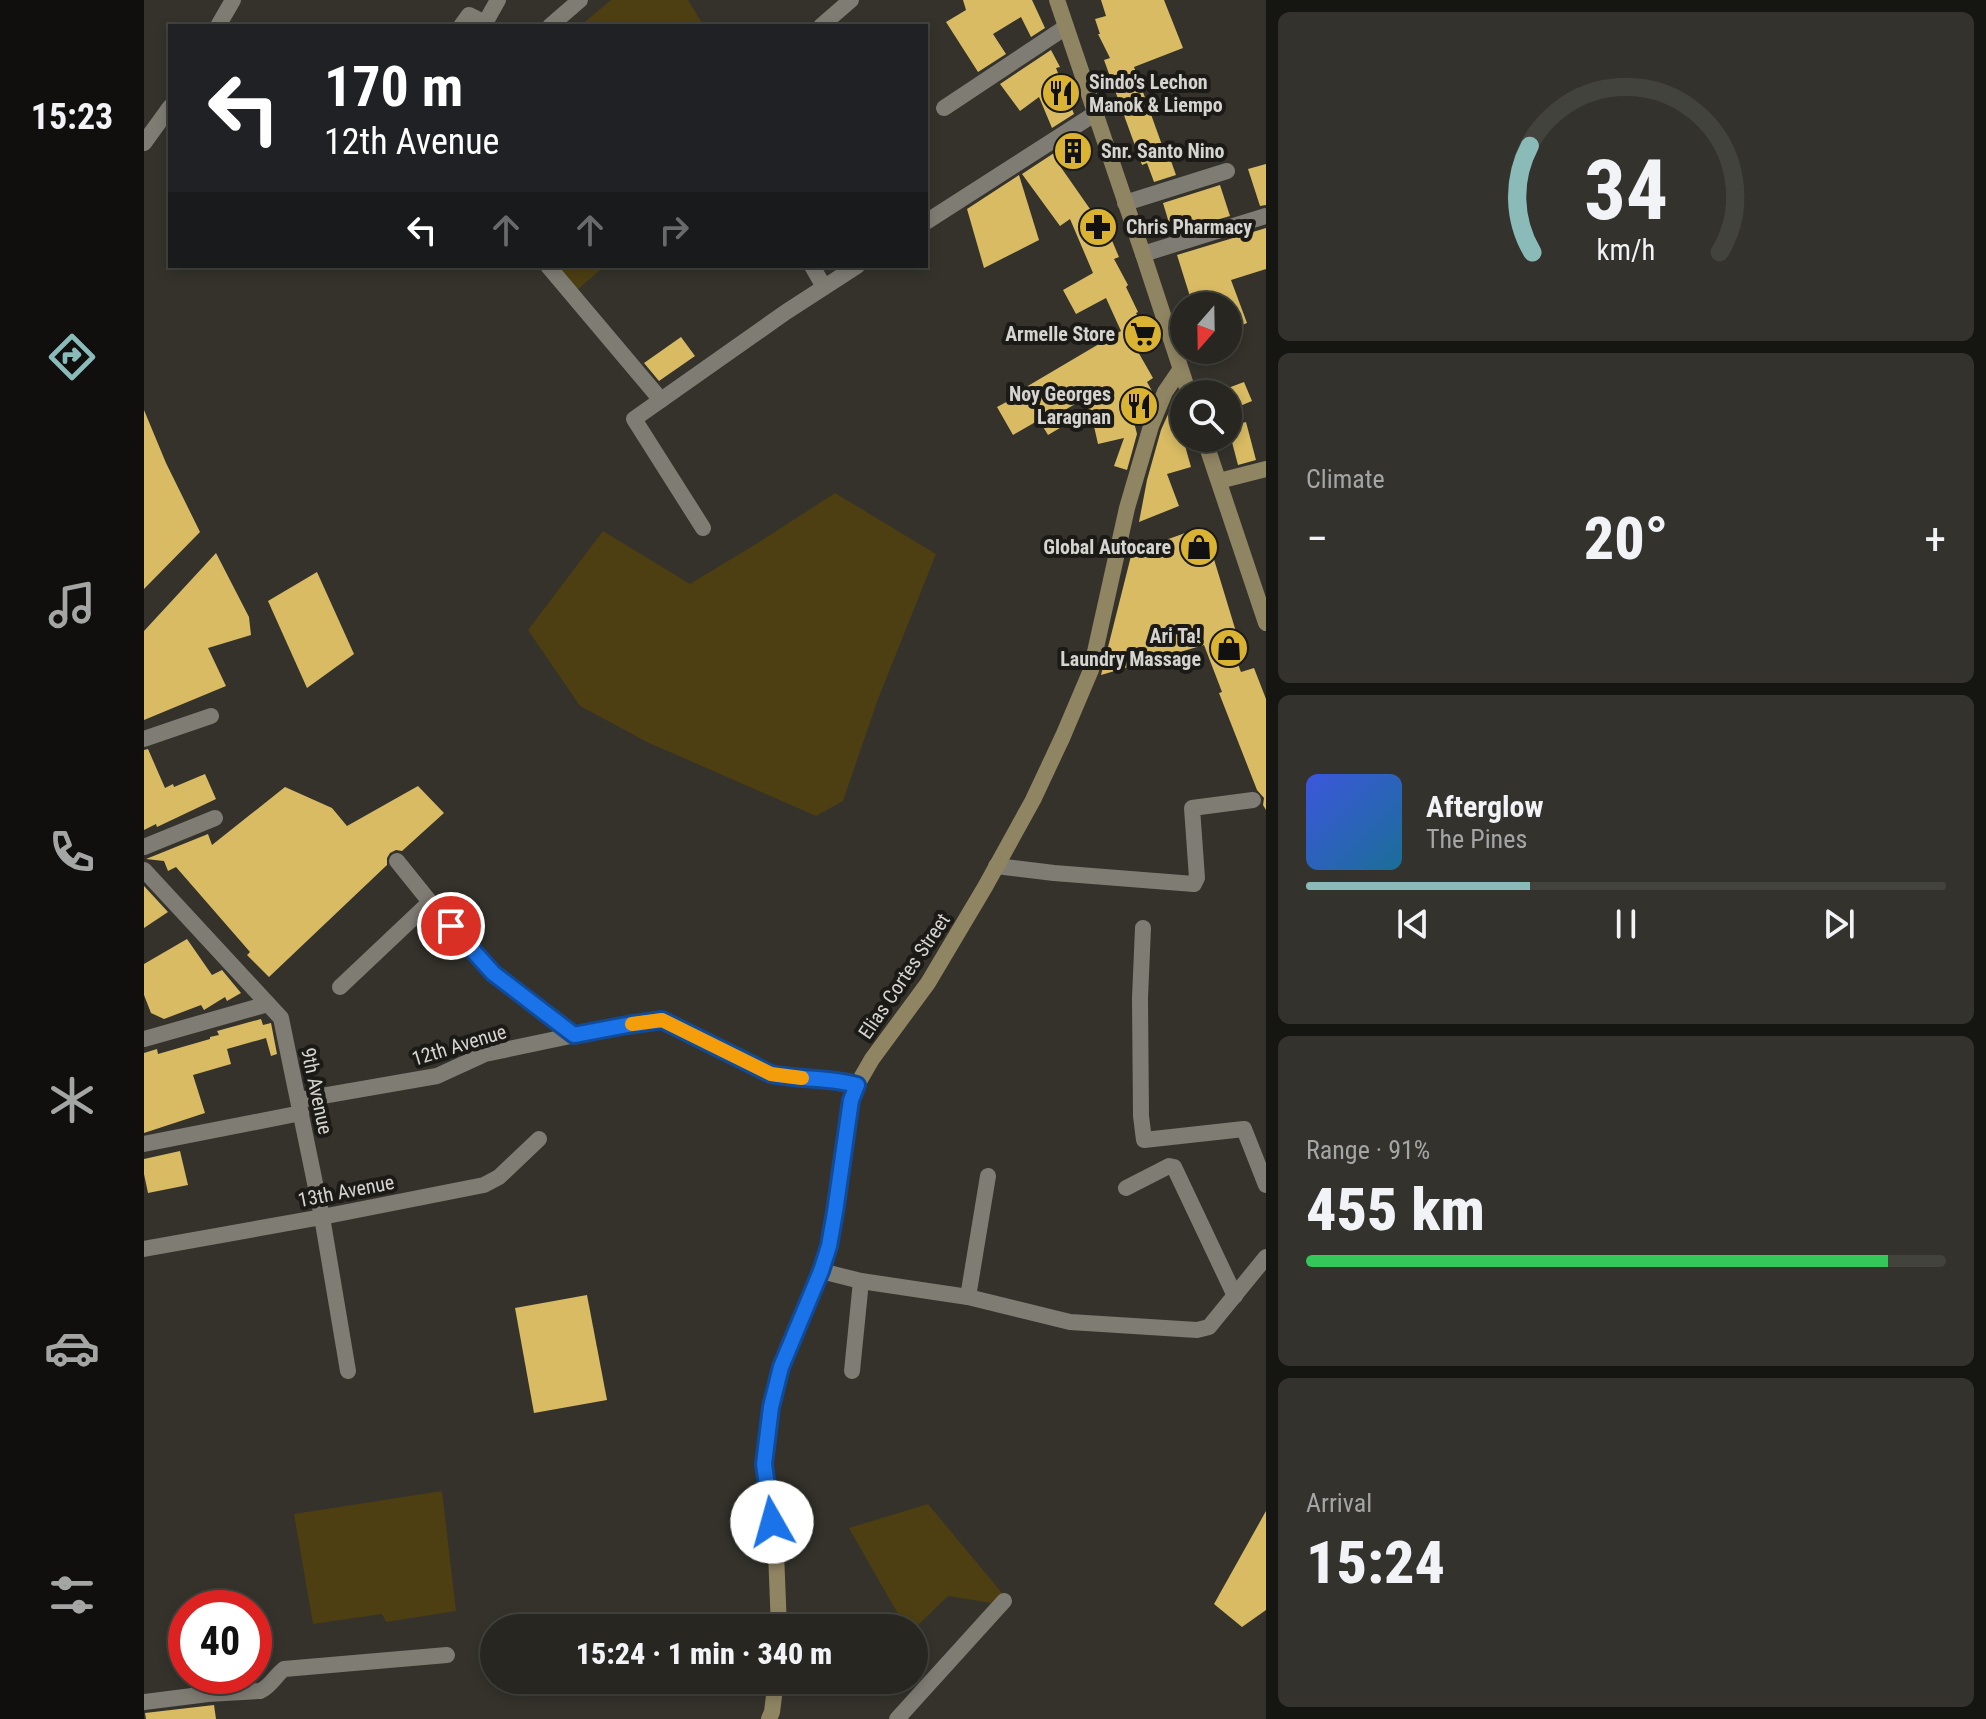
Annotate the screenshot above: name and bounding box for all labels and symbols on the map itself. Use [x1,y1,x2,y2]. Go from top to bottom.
place label: Sindo's Lechon Manok & Liempo [1089,70,1223,117]
restaurant icon: Sindo's Lechon Manok & Liempo [1040,72,1082,114]
building icon: Snr. Santo Nino [1052,130,1094,172]
place label: Snr. Santo Nino [1101,139,1225,163]
pharmacy icon: Chris Pharmacy [1077,206,1119,248]
place label: Chris Pharmacy [1126,215,1252,239]
north arrow [1170,292,1242,364]
supermarket icon: Armelle Store [1122,313,1164,355]
place label: Armelle Store [1005,322,1115,346]
place label: Noy Georges Laragnan [1009,382,1111,429]
restaurant icon: Noy Georges Laragnan [1118,385,1160,427]
shop icon: Global Autocare [1178,526,1220,568]
place label: Global Autocare [1043,535,1171,559]
place label: Ari Ta! Laundry Massage [1060,624,1201,671]
shop icon: Ari Ta! Laundry Massage [1208,627,1250,669]
pin [417,892,485,960]
street label: Elias Cortes Street [853,909,955,1043]
street label: 12th Avenue [409,1019,509,1071]
street label: 9th Avenue [296,1046,338,1136]
street label: 13th Avenue [296,1170,396,1212]
position arrow [730,1480,814,1564]
speed limit sign: 40 [168,1590,272,1694]

